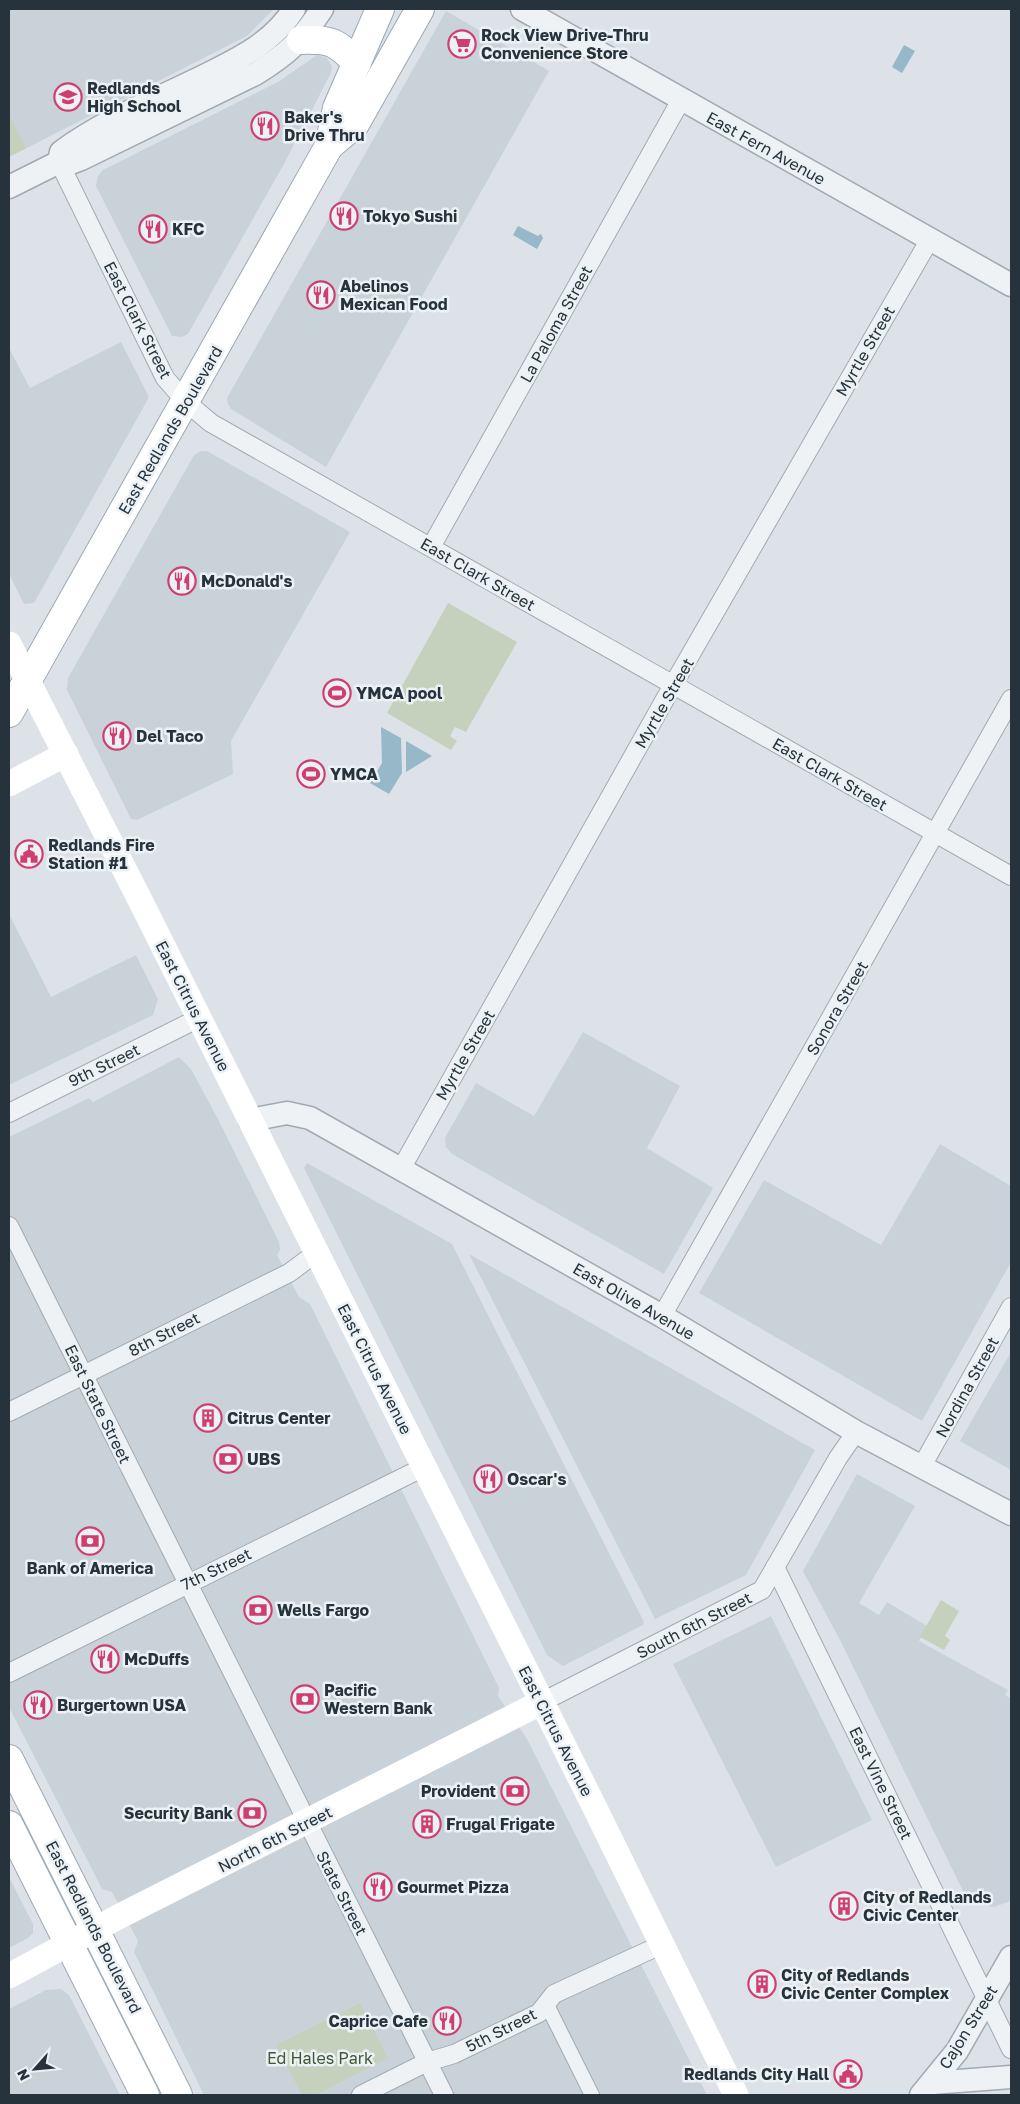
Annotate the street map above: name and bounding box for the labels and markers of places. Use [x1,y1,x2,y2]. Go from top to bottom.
place label: Rock View Drive-Thru Convenience Store [481,25,649,63]
supermarket icon: Rock View Drive-Thru Convenience Store [447,29,477,59]
place label: Redlands High School [87,78,182,116]
school or university icon: Redlands High School [53,82,83,112]
place label: Baker's Drive Thru [284,107,365,145]
restaurant icon: Baker's Drive Thru [250,111,280,141]
restaurant icon: Tokyo Sushi [329,201,359,231]
place label: Tokyo Sushi [363,206,457,226]
restaurant icon: KFC [138,214,168,244]
place label: KFC [172,219,204,239]
place label: Abelinos Mexican Food [340,276,448,314]
restaurant icon: Abelinos Mexican Food [306,280,336,310]
restaurant icon: McDonald's [167,566,197,596]
place label: McDonald's [201,571,292,591]
sports icon: YMCA pool [322,678,352,708]
place label: YMCA pool [356,683,443,703]
restaurant icon: Del Taco [102,721,132,751]
place label: Del Taco [136,726,204,746]
sports icon: YMCA [296,759,326,789]
place label: YMCA [330,764,378,784]
place label: Redlands Fire Station #1 [48,835,155,873]
public building icon: Redlands Fire Station #1 [14,839,44,869]
building icon: Citrus Center [193,1403,223,1433]
place label: Citrus Center [227,1408,330,1428]
bank icon: UBS [213,1444,243,1474]
place label: UBS [247,1449,281,1469]
restaurant icon: Oscar's [473,1464,503,1494]
place label: Oscar's [507,1469,566,1489]
bank icon: Bank of America [75,1526,105,1556]
place label: Bank of America [27,1558,153,1578]
bank icon: Wells Fargo [243,1595,273,1625]
place label: Wells Fargo [277,1600,370,1620]
restaurant icon: McDuffs [90,1644,120,1674]
place label: McDuffs [124,1649,189,1669]
place label: Pacific Western Bank [324,1680,434,1718]
bank icon: Pacific Western Bank [290,1684,320,1714]
restaurant icon: Burgertown USA [23,1690,53,1720]
place label: Burgertown USA [57,1695,187,1715]
bank icon: Provident [500,1776,530,1806]
place label: Provident [421,1781,496,1801]
bank icon: Security Bank [237,1798,267,1828]
place label: Security Bank [124,1803,234,1823]
building icon: Frugal Frigate [412,1809,442,1839]
place label: Frugal Frigate [446,1814,555,1834]
restaurant icon: Gourmet Pizza [363,1872,393,1902]
place label: Gourmet Pizza [397,1877,509,1897]
place label: City of Redlands Civic Center [863,1887,992,1925]
building icon: City of Redlands Civic Center [829,1891,859,1921]
place label: City of Redlands Civic Center Complex [781,1965,950,2003]
building icon: City of Redlands Civic Center Complex [747,1969,777,1999]
restaurant icon: Caprice Cafe [432,2006,462,2036]
place label: Caprice Cafe [328,2011,428,2031]
public building icon: Redlands City Hall [833,2059,863,2089]
place label: Redlands City Hall [684,2064,830,2084]

